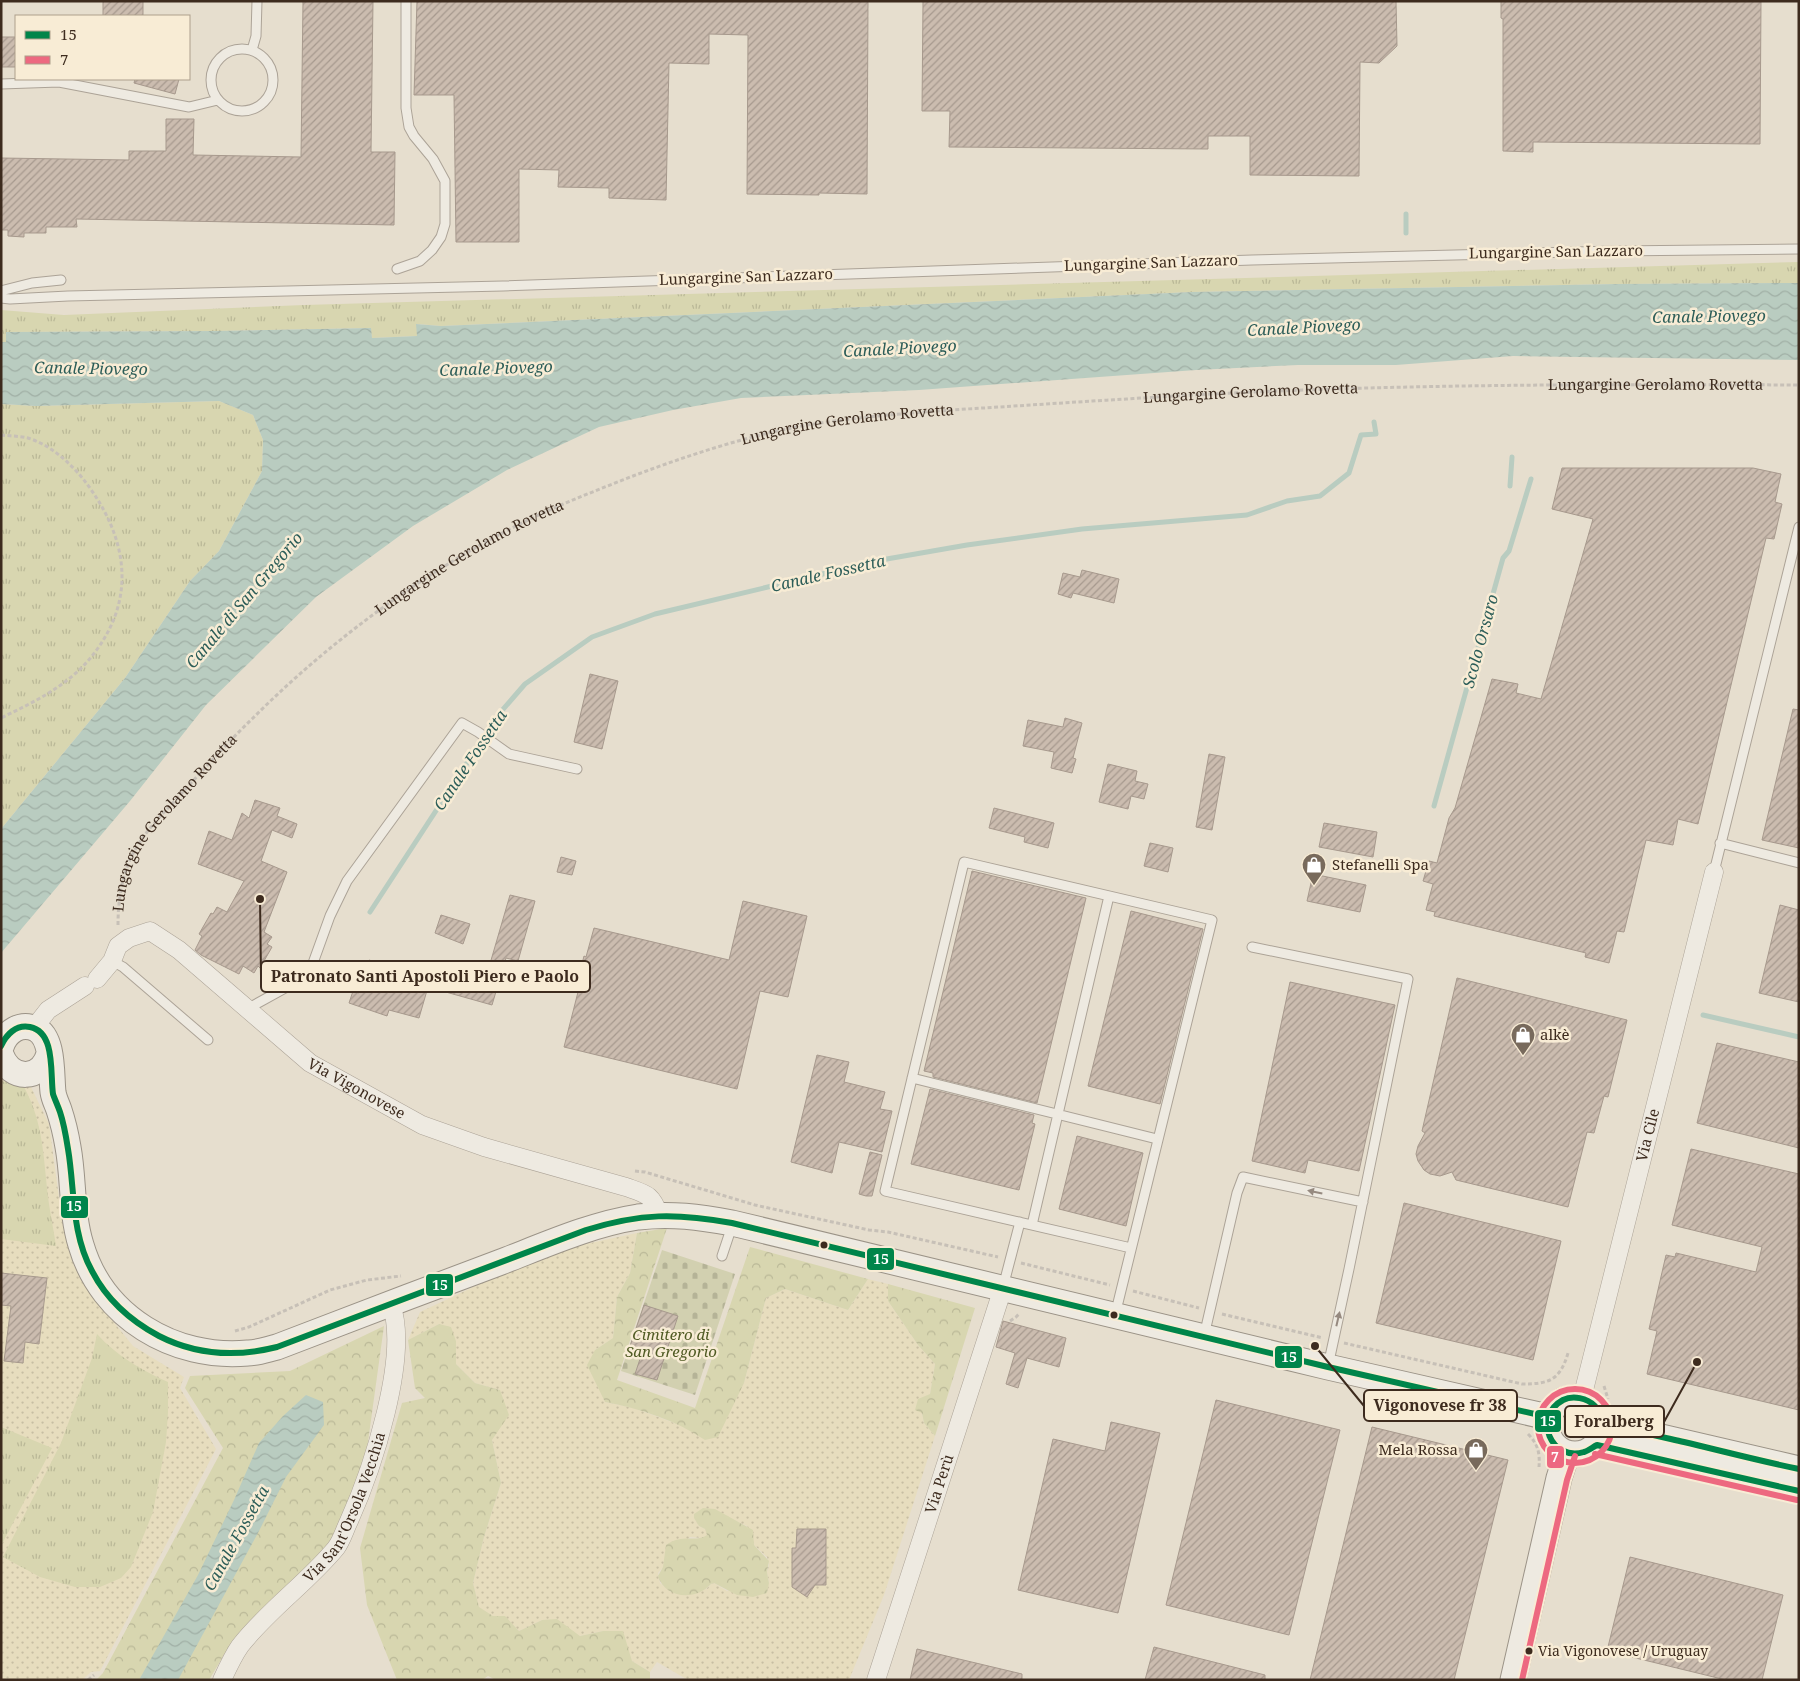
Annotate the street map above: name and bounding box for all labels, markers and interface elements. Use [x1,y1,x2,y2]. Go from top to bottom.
legend [15,15,190,80]
text: 15 [60,24,77,44]
text: 7 [60,49,68,69]
street label: Lungargine San Lazzaro [1469,239,1643,263]
street label: Lungargine San Lazzaro [1064,249,1238,275]
street label: Lungargine San Lazzaro [659,263,833,289]
water label: Canale Piovego [1652,304,1766,328]
water label: Canale Piovego [1247,313,1361,341]
water label: Canale Piovego [843,334,957,362]
water label: Canale Piovego [439,355,553,381]
water label: Canale Piovego [34,356,148,380]
street label: Lungargine Gerolamo Rovetta [1548,374,1763,394]
street label: Lungargine Gerolamo Rovetta [1143,377,1359,407]
street label: Lungargine Gerolamo Rovetta [738,399,955,449]
street label: Lungargine Gerolamo Rovetta [370,494,566,619]
water label: Canale di San Gregorio [181,527,307,673]
water label: Canale Fossetta [769,549,888,597]
water label: Scolo Orsaro [1457,592,1503,690]
water label: Canale Fossetta [428,705,512,815]
street label: Lungargine Gerolamo Rovetta [107,729,241,912]
shop icon: Stefanelli Spa [1301,852,1327,886]
place label: Stefanelli Spa [1332,854,1429,874]
callout: Patronato Santi Apostoli Piero e Paolo [261,961,590,992]
text: Patronato Santi Apostoli Piero e Paolo [271,965,579,987]
shop icon: alkè [1510,1022,1536,1056]
place label: alkè [1540,1024,1570,1044]
street label: Via Vigonovese [304,1053,409,1123]
street label: Via Cile [1631,1106,1663,1164]
one-way arrow [1308,1188,1323,1196]
line badge: 15 [60,1195,89,1219]
text: 15 [66,1196,82,1215]
unlabelled marker [819,1240,829,1250]
line badge: 15 [866,1247,895,1271]
text: 15 [873,1249,889,1268]
line badge: 15 [425,1273,454,1297]
text: 15 [432,1275,448,1294]
unlabelled marker [1109,1310,1119,1320]
one-way arrow [1334,1312,1342,1327]
park label: Cimitero di San Gregorio [625,1324,717,1361]
line badge: 15 [1274,1345,1303,1369]
text: 15 [1281,1347,1297,1366]
callout: Vigonovese fr 38 [1364,1390,1517,1421]
text: Vigonovese fr 38 [1373,1394,1507,1416]
callout: Foralberg [1565,1406,1664,1437]
line badge: 15 [1534,1409,1562,1433]
text: Foralberg [1574,1410,1654,1432]
text: 15 [1540,1411,1556,1430]
street label: Via Sant'Orsola Vecchia [298,1430,389,1586]
shop icon: Mela Rossa [1463,1437,1489,1471]
place label: Mela Rossa [1378,1439,1458,1459]
line badge: 7 [1546,1445,1565,1469]
text: 7 [1551,1447,1559,1466]
street label: Via Perù [920,1451,958,1516]
water label: Canale Fossetta [198,1481,274,1594]
place label: Via Vigonovese / Uruguay [1538,1641,1708,1660]
marker: Via Vigonovese / Uruguay [1524,1646,1534,1656]

